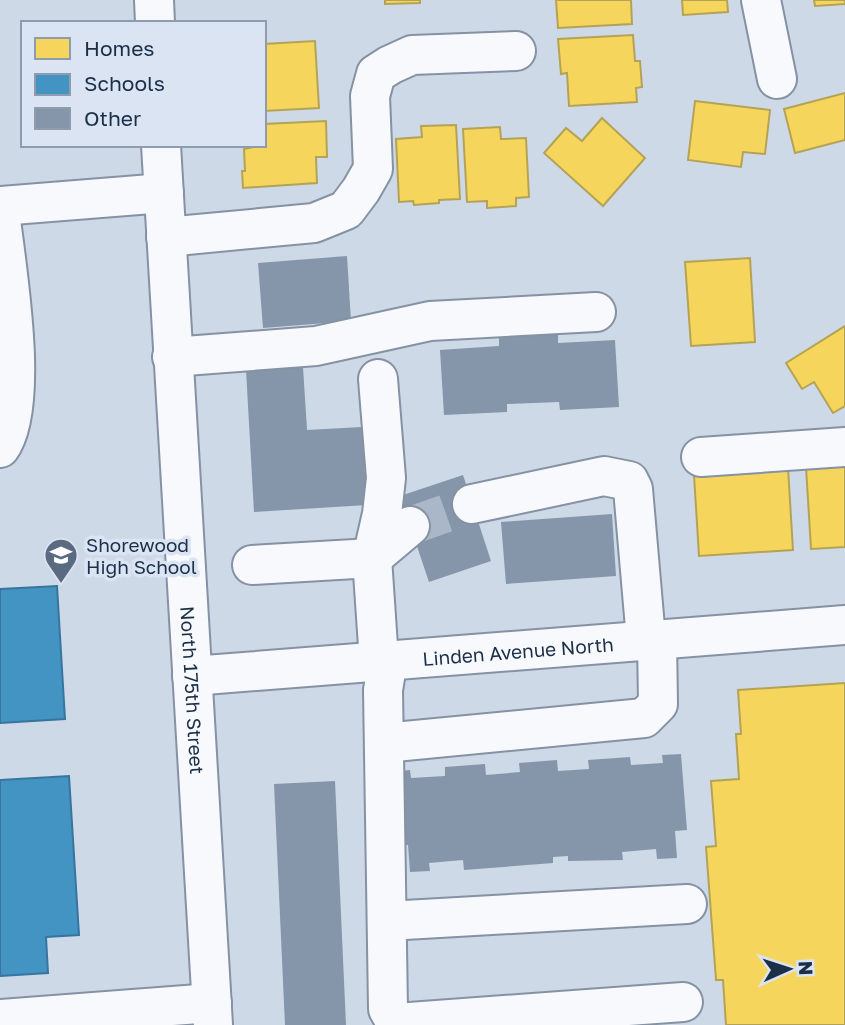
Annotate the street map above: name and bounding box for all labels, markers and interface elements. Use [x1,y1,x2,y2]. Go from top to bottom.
legend [21,21,266,147]
text: Homes [84,35,154,61]
text: Schools [84,70,165,96]
text: Other [84,105,141,131]
place label: Shorewood High School [86,533,197,578]
school or university icon: Shorewood High School [42,536,80,585]
street label: North 175th Street [177,605,210,775]
street label: Linden Avenue North [422,632,614,669]
north arrow [754,934,824,1004]
text: N [795,960,818,976]

